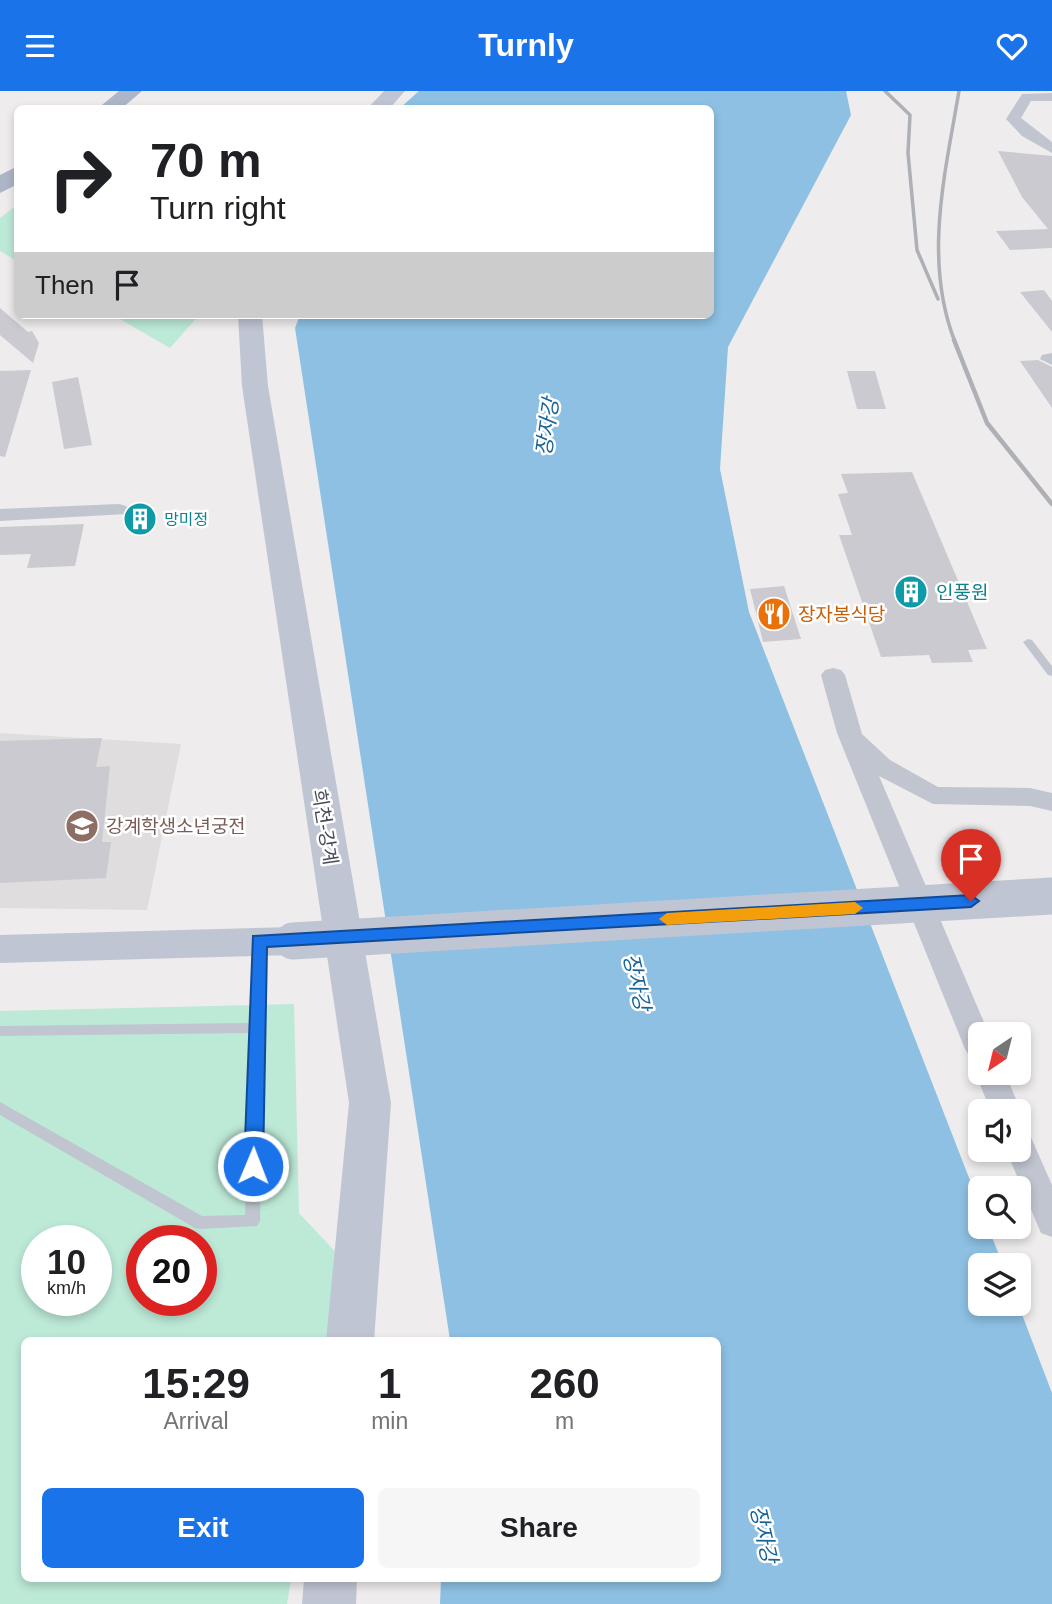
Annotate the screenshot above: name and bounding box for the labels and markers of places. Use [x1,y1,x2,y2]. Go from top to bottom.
building icon: 망미정 [121,500,159,538]
place label: 망미정 [164,511,208,528]
building icon: 인풍원 [892,573,930,611]
place label: 인풍원 [936,582,988,603]
restaurant icon: 장자봉식당 [755,595,793,633]
place label: 장자봉식당 [798,604,885,625]
school or university icon: 강계학생소년궁전 [63,807,101,845]
place label: 강계학생소년궁전 [106,816,246,837]
pin [941,829,1001,901]

